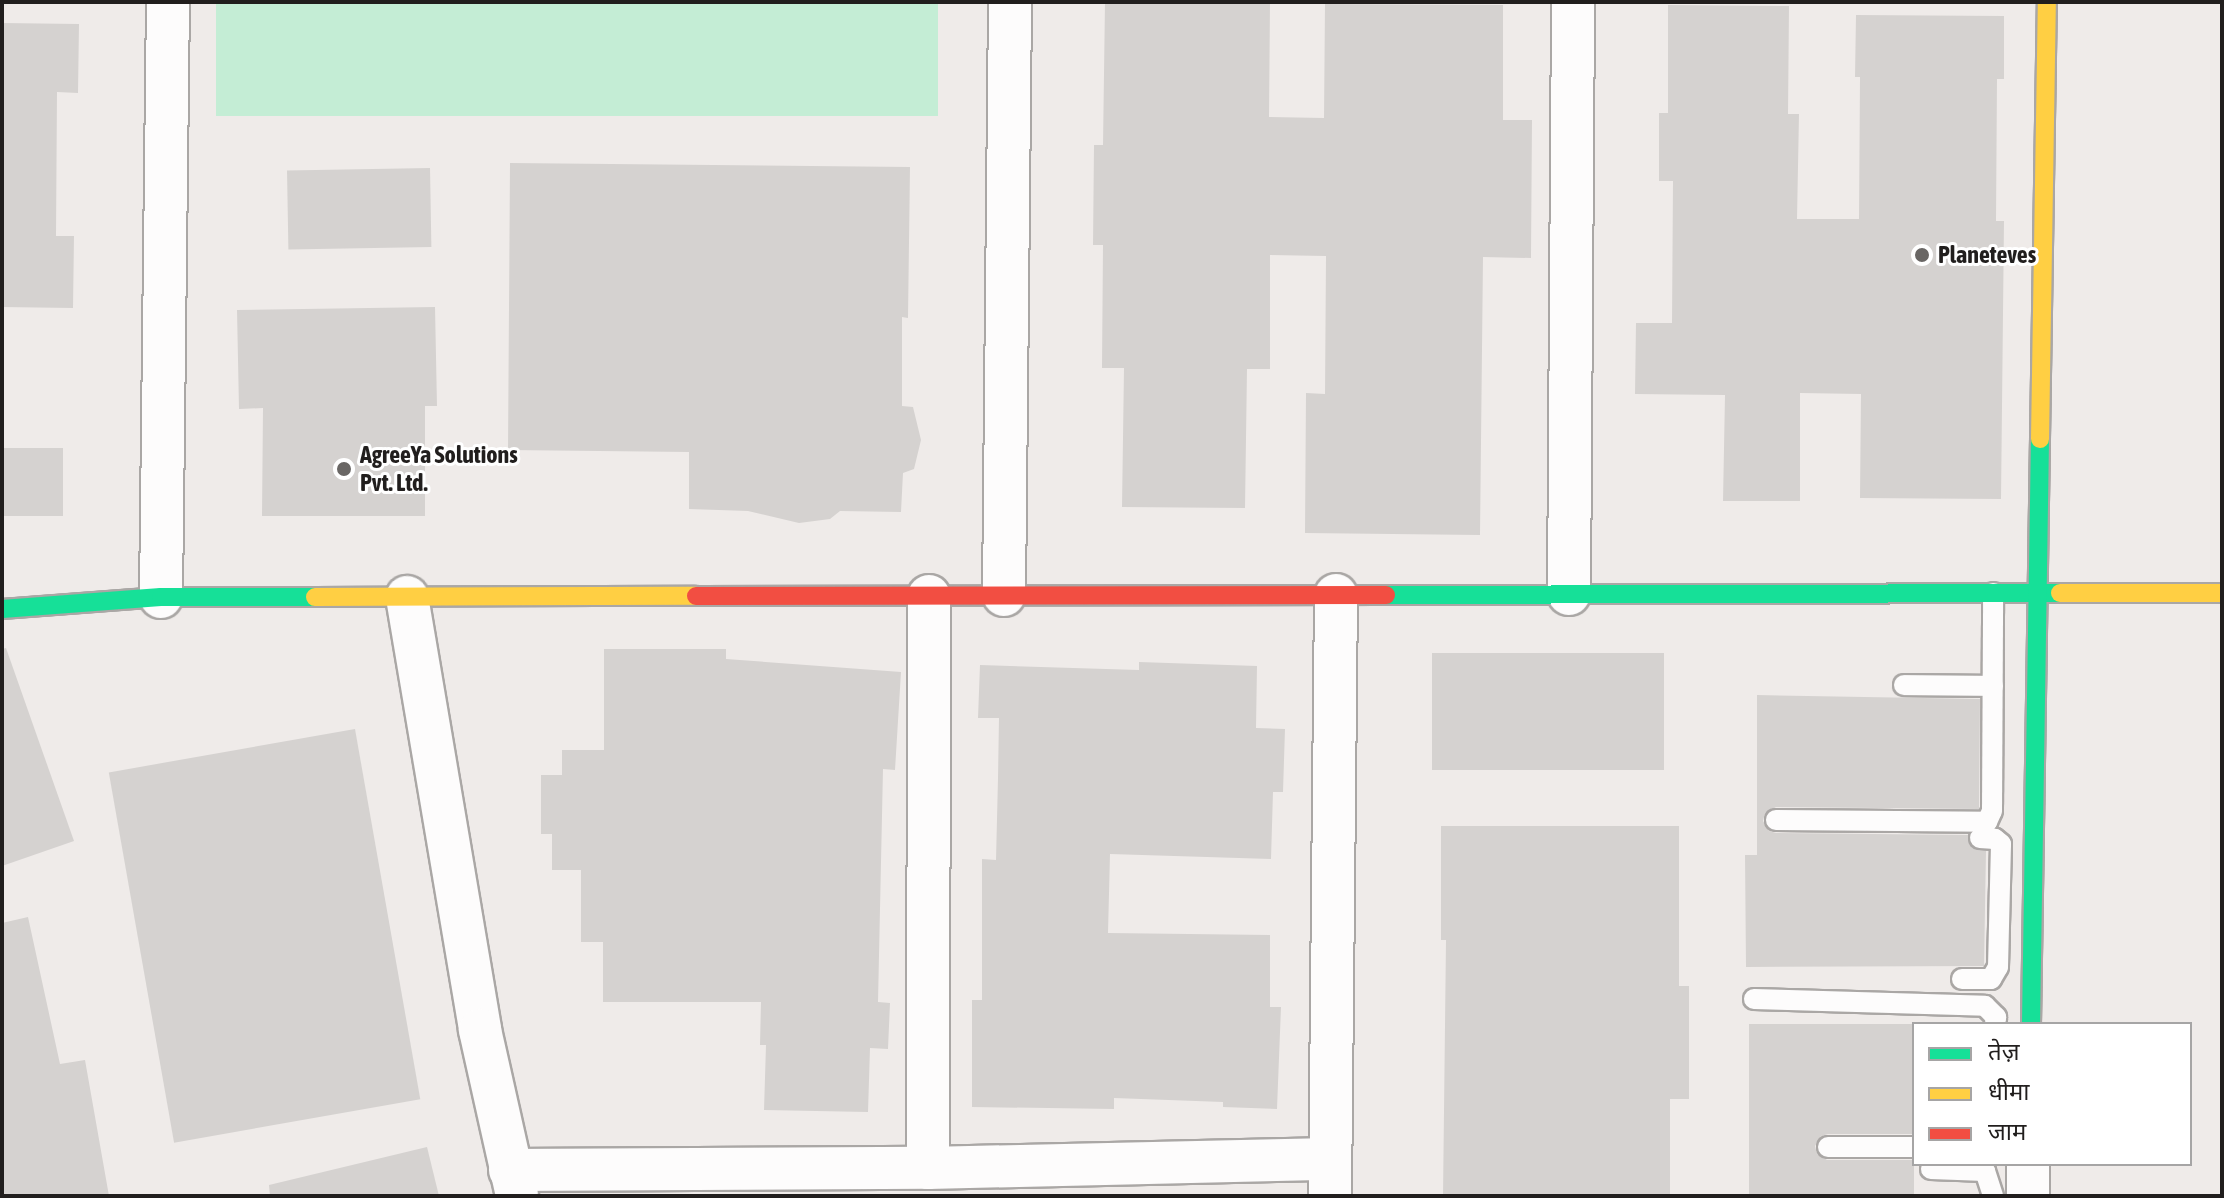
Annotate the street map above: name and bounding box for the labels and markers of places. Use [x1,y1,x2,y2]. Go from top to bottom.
place label: Planeteves [1938,241,2036,269]
marker: Planeteves [1913,246,1931,264]
place label: AgreeYa Solutions Pvt. Ltd. [360,441,518,497]
marker: AgreeYa Solutions Pvt. Ltd. [335,460,353,478]

